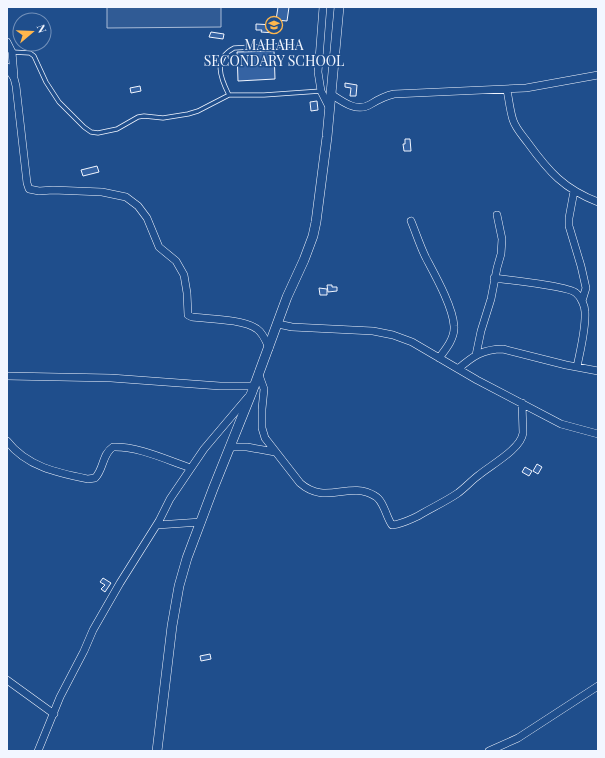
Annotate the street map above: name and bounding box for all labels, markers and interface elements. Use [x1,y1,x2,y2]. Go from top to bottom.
north arrow [12,12,52,52]
school or university icon: MAHAHA SECONDARY SCHOOL [264,15,284,35]
text: N [34,22,50,35]
place label: MAHAHA SECONDARY SCHOOL [204,35,344,70]

